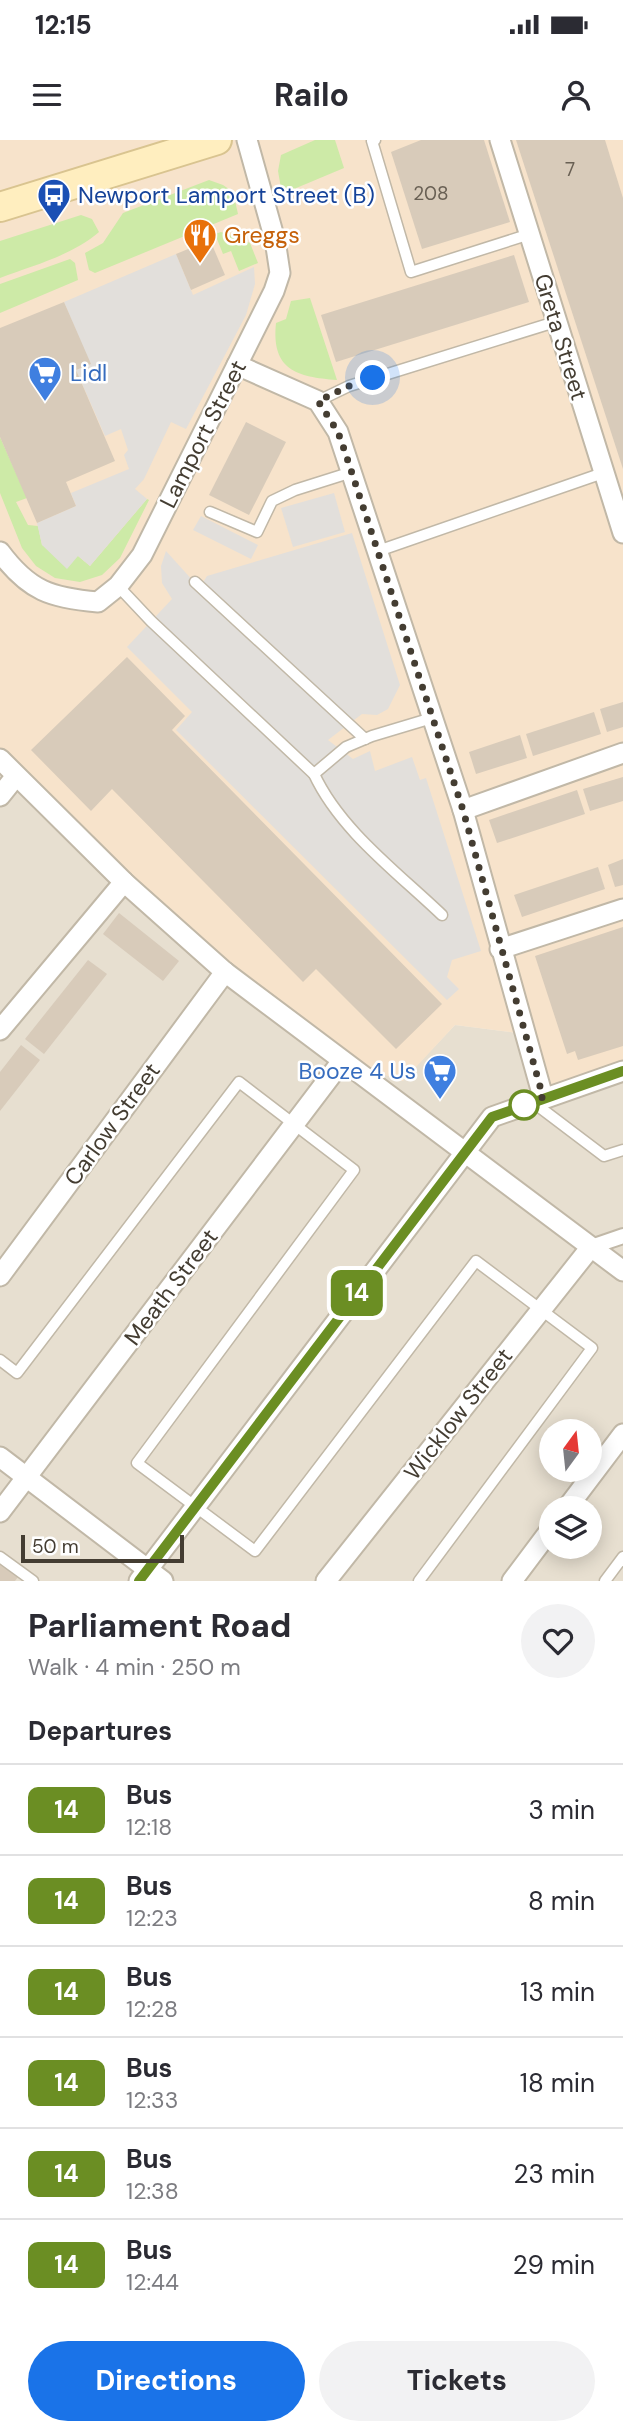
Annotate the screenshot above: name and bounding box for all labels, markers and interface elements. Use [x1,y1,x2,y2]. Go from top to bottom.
text: 12:15 [35,8,92,42]
text: Railo [274,74,349,116]
icon: menu [28,76,66,114]
icon: person [557,76,595,114]
house number: 7 [565,157,575,182]
bus stop icon: Newport Lamport Street (B) [35,176,73,225]
place label: Newport Lamport Street (B) [78,180,375,210]
house number: 208 [413,181,449,206]
restaurant icon: Greggs [181,216,219,265]
place label: Greggs [224,220,300,250]
street label: Greta Street [528,270,594,404]
supermarket icon: Lidl [26,354,64,403]
street label: Lamport Street [153,355,253,513]
place label: Lidl [70,358,107,388]
your location [355,360,390,395]
supermarket icon: Booze 4 Us [421,1052,459,1101]
place label: Booze 4 Us [298,1056,416,1086]
street label: Carlow Street [57,1057,167,1191]
unlabelled marker [509,1090,539,1120]
street label: Meath Street [117,1223,225,1351]
line badge: 14 [326,1270,388,1316]
text: 14 [345,1277,369,1308]
street label: Wicklow Street [397,1342,519,1486]
north arrow [539,1419,602,1482]
map controls [539,1419,602,1559]
button: layers [539,1496,602,1559]
scale bar [21,1532,184,1564]
text: 50 m [32,1534,79,1559]
text: Parliament Road [28,1604,291,1647]
button: heart [521,1604,595,1678]
text: Walk · 4 min · 250 m [28,1652,241,1682]
text: Departures [28,1714,172,1748]
text: Bus [126,1778,172,1812]
text: 3 min [528,1793,595,1827]
text: 14 [54,1794,79,1825]
text: 12:18 [126,1812,172,1842]
text: Bus [126,1869,172,1903]
text: 8 min [528,1884,595,1918]
text: 14 [54,1885,79,1916]
text: 12:23 [126,1903,178,1933]
text: Bus [126,1960,172,1994]
text: 13 min [520,1975,595,2009]
text: 14 [54,1976,79,2007]
text: 12:28 [126,1994,178,2024]
text: Bus [126,2051,172,2085]
text: 18 min [520,2066,595,2100]
text: 14 [54,2067,79,2098]
text: 12:33 [126,2085,178,2115]
text: Bus [126,2142,172,2176]
text: 23 min [513,2157,595,2191]
text: 14 [54,2158,79,2189]
text: 12:38 [126,2176,179,2206]
text: Bus [126,2233,172,2267]
text: 29 min [513,2248,595,2282]
text: 14 [54,2249,79,2280]
text: 12:44 [126,2267,179,2297]
button: Directions [28,2341,305,2421]
button: Tickets [319,2341,595,2421]

